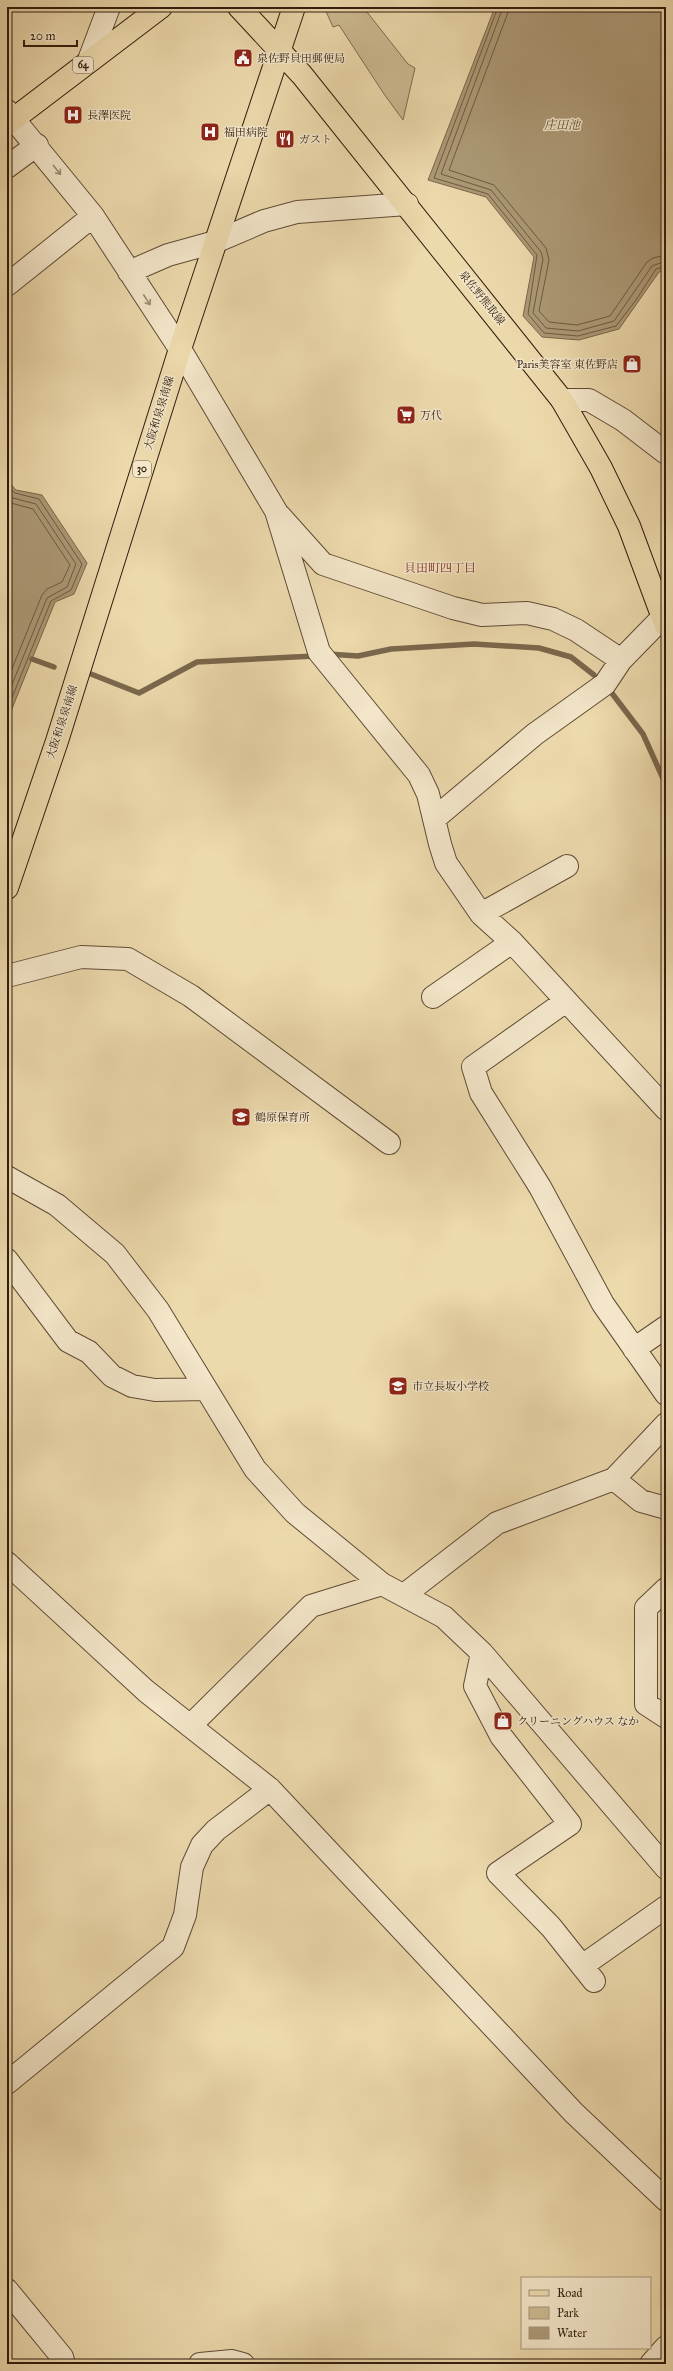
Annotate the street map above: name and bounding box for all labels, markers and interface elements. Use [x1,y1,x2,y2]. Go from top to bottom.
scale bar [24,22,77,48]
text: 20 m [30,29,56,43]
public building icon: 泉佐野貝田郵便局 [232,47,254,69]
place label: 泉佐野貝田郵便局 [257,52,345,65]
road number: 64 [73,57,93,73]
hospital icon: 長澤医院 [62,104,84,126]
place label: 長澤医院 [87,109,131,122]
water label: 庄田池 [544,118,582,132]
hospital icon: 福田病院 [199,121,221,143]
place label: 福田病院 [224,126,268,139]
restaurant icon: ガスト [274,128,296,150]
place label: ガスト [299,133,332,146]
one-way arrow [53,165,61,176]
street label: 泉佐野熊取線 [456,268,508,328]
one-way arrow [143,294,152,305]
shop icon: Paris美容室 東佐野店 [621,353,643,375]
place label: Paris美容室 東佐野店 [517,358,618,371]
street label: 大阪和泉泉南線 [142,374,176,452]
supermarket icon: 万代 [395,404,417,426]
place label: 万代 [420,409,442,422]
road number: 30 [133,461,151,477]
district label: 貝田町四丁目 [404,561,476,575]
street label: 大阪和泉泉南線 [44,683,80,761]
school or university icon: 鶴原保育所 [230,1106,252,1128]
place label: 鶴原保育所 [255,1111,310,1124]
school or university icon: 市立長坂小学校 [387,1375,409,1397]
place label: 市立長坂小学校 [412,1380,489,1393]
shop icon: クリーニングハウス なか [492,1710,514,1732]
place label: クリーニングハウス なか [517,1715,639,1728]
legend [521,2277,651,2349]
text: Road [557,2286,583,2300]
text: Park [557,2306,579,2320]
text: Water [557,2326,587,2340]

